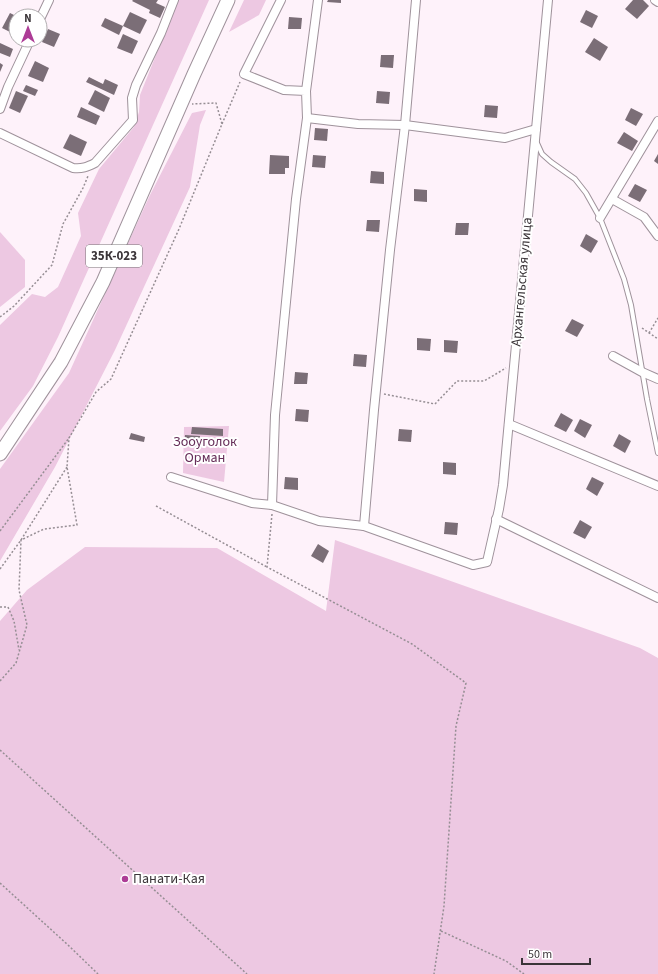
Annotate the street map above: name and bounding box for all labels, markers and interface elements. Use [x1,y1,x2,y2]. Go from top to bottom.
north arrow [8,8,48,48]
text: N [24,11,32,26]
street label: Архангельская улица [506,217,538,347]
road number: 35К-023 [86,245,142,267]
park label: Зооуголок Орман [173,432,237,468]
place label: Панати-Кая [133,869,205,889]
marker: Панати-Кая [120,874,130,884]
scale bar [522,940,590,966]
text: 50 m [528,946,552,963]

